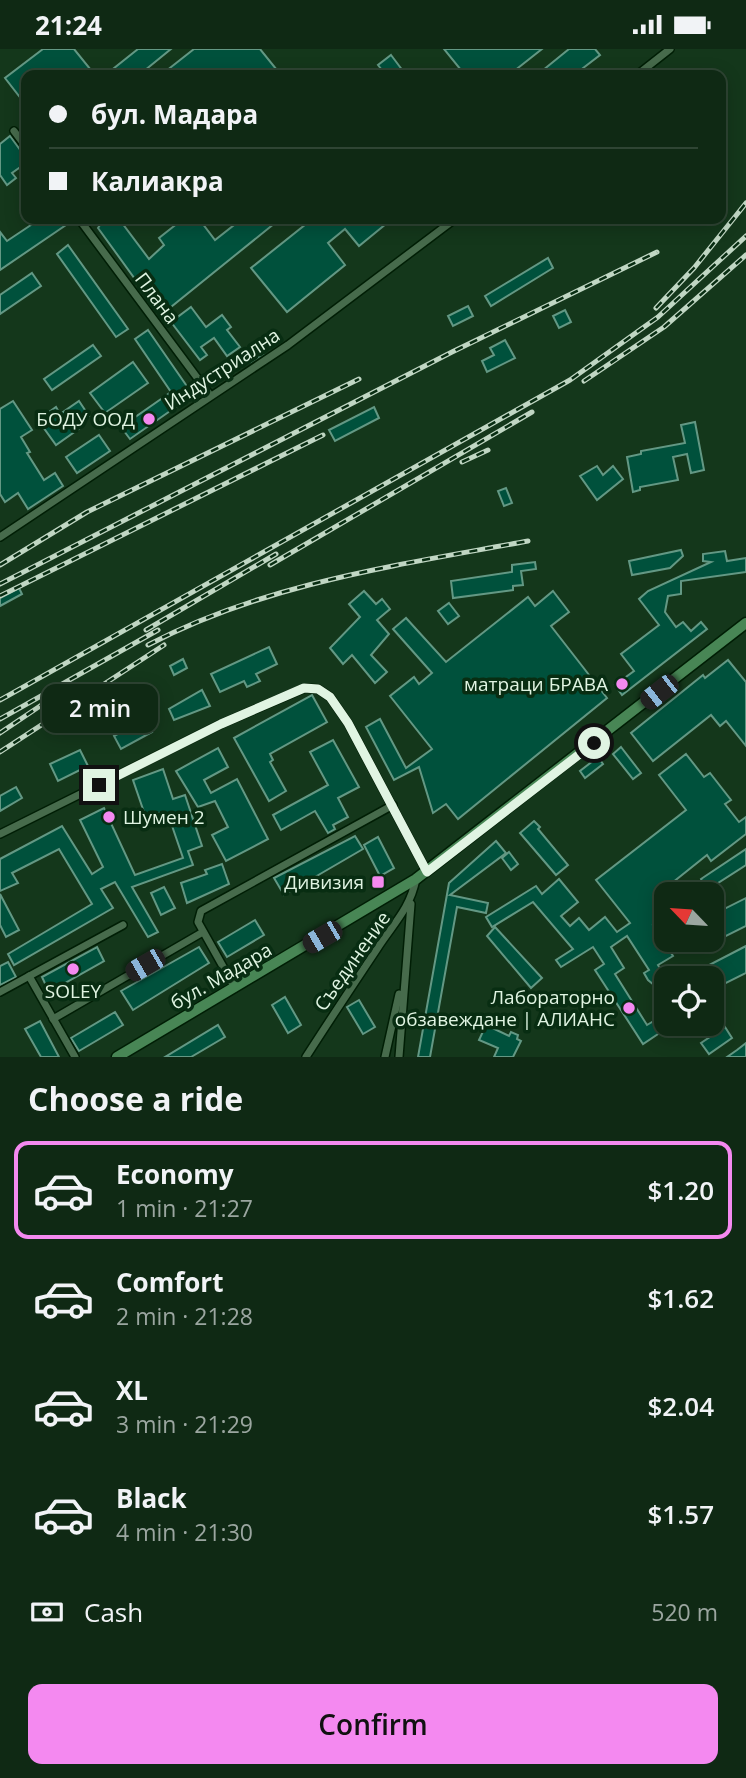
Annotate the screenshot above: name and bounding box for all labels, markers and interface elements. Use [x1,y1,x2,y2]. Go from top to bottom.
text: 21:24 [35,7,102,43]
text: бул. Мадара [91,96,258,132]
text: Калиакра [91,163,224,199]
street label: Плана [129,267,185,329]
street label: Индустриална [159,322,285,416]
place label: БОДУ ООД [36,406,135,432]
marker: БОДУ ООД [141,411,157,427]
place label: матраци БРАВА [464,671,608,697]
car [636,671,683,713]
marker: матраци БРАВА [614,676,630,692]
callout: 2 min [41,683,157,733]
text: 2 min [69,692,131,724]
route start [578,727,610,759]
route end [83,769,115,801]
place label: Шумен 2 [123,804,205,830]
marker: Шумен 2 [101,809,117,825]
place label: Дивизия [284,869,364,895]
marker: Дивизия [370,874,386,890]
north arrow [654,882,724,952]
map controls [654,882,724,1036]
street label: Съединение [308,906,396,1016]
car [299,917,346,957]
street label: бул. Мадара [166,937,276,1015]
car [122,945,169,985]
marker: SOLEY [65,961,81,977]
button: locate [654,966,724,1036]
place label: SOLEY [45,978,102,1004]
place label: Лабораторно обзавеждане | АЛИАНС [395,984,615,1032]
marker: Лабораторно обзавеждане | АЛИАНС [621,1000,637,1016]
text: Choose a ride [28,1077,243,1120]
text: Economy [116,1156,234,1192]
icon: car [32,1159,95,1222]
text: $1.20 [647,1172,714,1208]
text: 1 min · 21:27 [116,1192,253,1224]
text: Comfort [116,1264,223,1300]
icon: car [32,1267,95,1330]
text: $1.62 [647,1280,714,1316]
text: 2 min · 21:28 [116,1300,253,1332]
text: XL [116,1372,148,1408]
icon: car [32,1375,95,1438]
text: $2.04 [647,1388,714,1424]
text: 3 min · 21:29 [116,1408,253,1440]
text: Black [116,1480,187,1516]
icon: car [32,1483,95,1546]
text: $1.57 [647,1496,714,1532]
text: 4 min · 21:30 [116,1516,253,1548]
icon: cash [28,1593,66,1631]
text: Cash [84,1594,143,1630]
text: 520 m [651,1596,718,1628]
button: Confirm [28,1684,718,1764]

